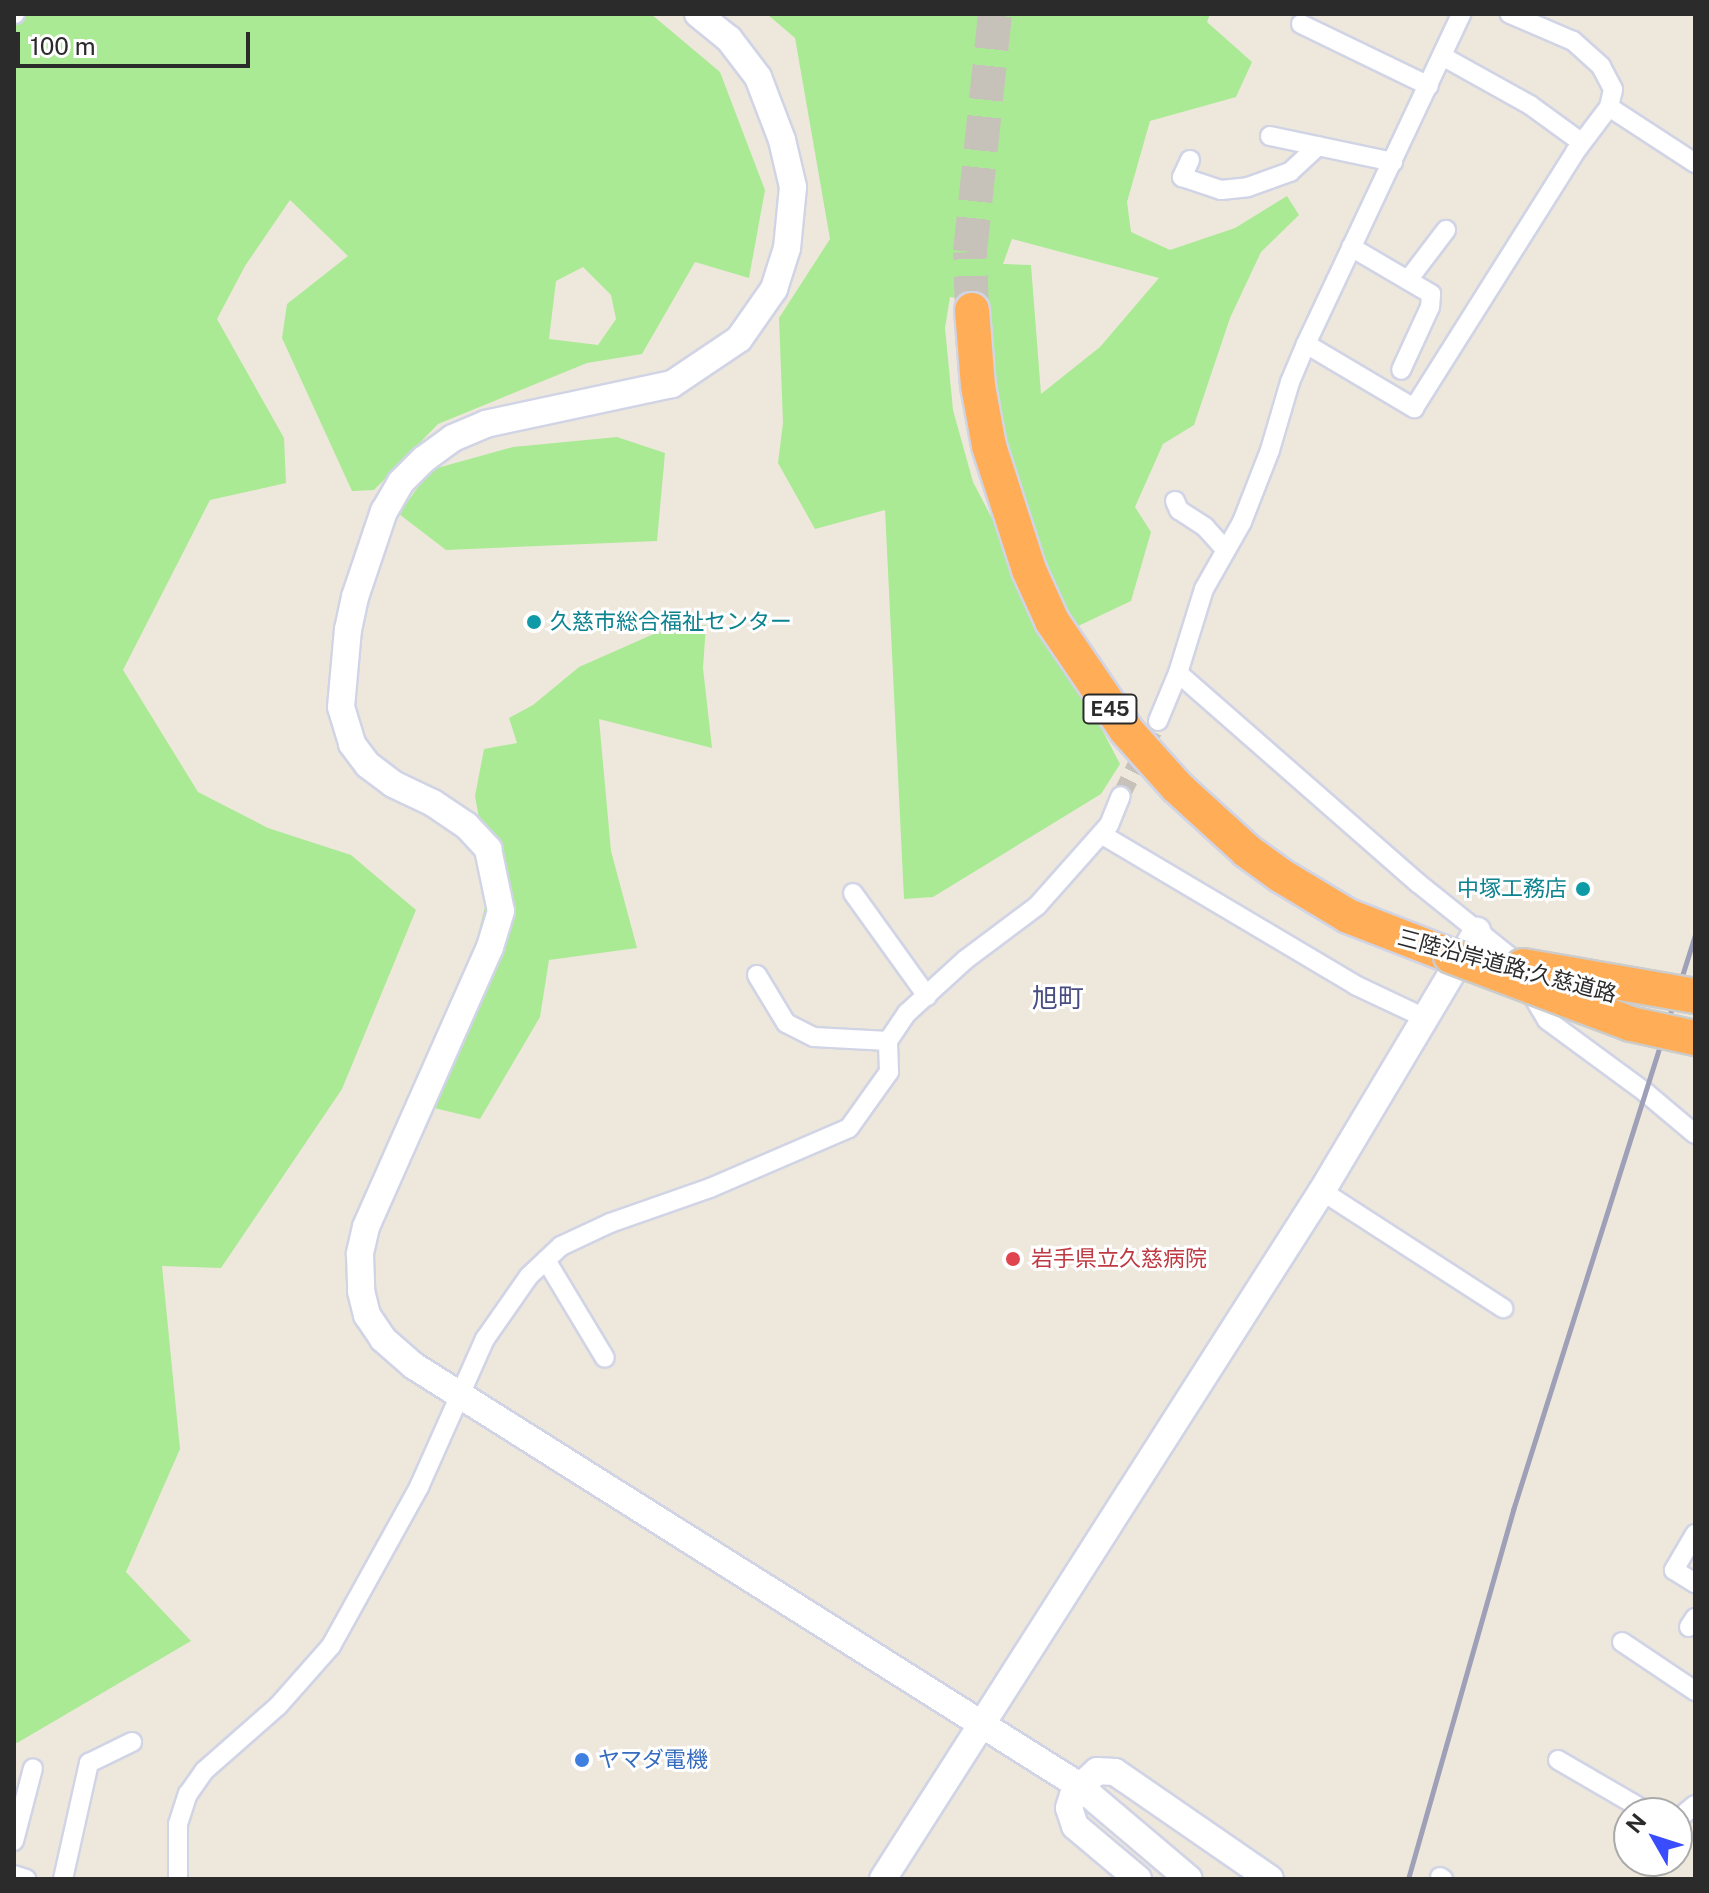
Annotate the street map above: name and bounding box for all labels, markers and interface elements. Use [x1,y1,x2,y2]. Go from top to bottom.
scale bar [20,16,254,66]
text: 100 m [30,32,96,60]
place label: 久慈市総合福祉センター [550,609,792,635]
marker: 久慈市総合福祉センター [525,613,543,631]
road number: E45 [1082,693,1138,725]
place label: 中塚工務店 [1457,876,1567,902]
marker: 中塚工務店 [1574,880,1592,898]
street label: 三陸沿岸道路;久慈道路 [1395,924,1619,1008]
district label: 旭町 [1032,982,1084,1014]
place label: 岩手県立久慈病院 [1031,1246,1207,1272]
marker: 岩手県立久慈病院 [1002,1248,1024,1270]
place label: ヤマダ電機 [598,1747,708,1773]
marker: ヤマダ電機 [573,1751,591,1769]
north arrow [1613,1797,1693,1877]
text: N [1620,1808,1651,1838]

